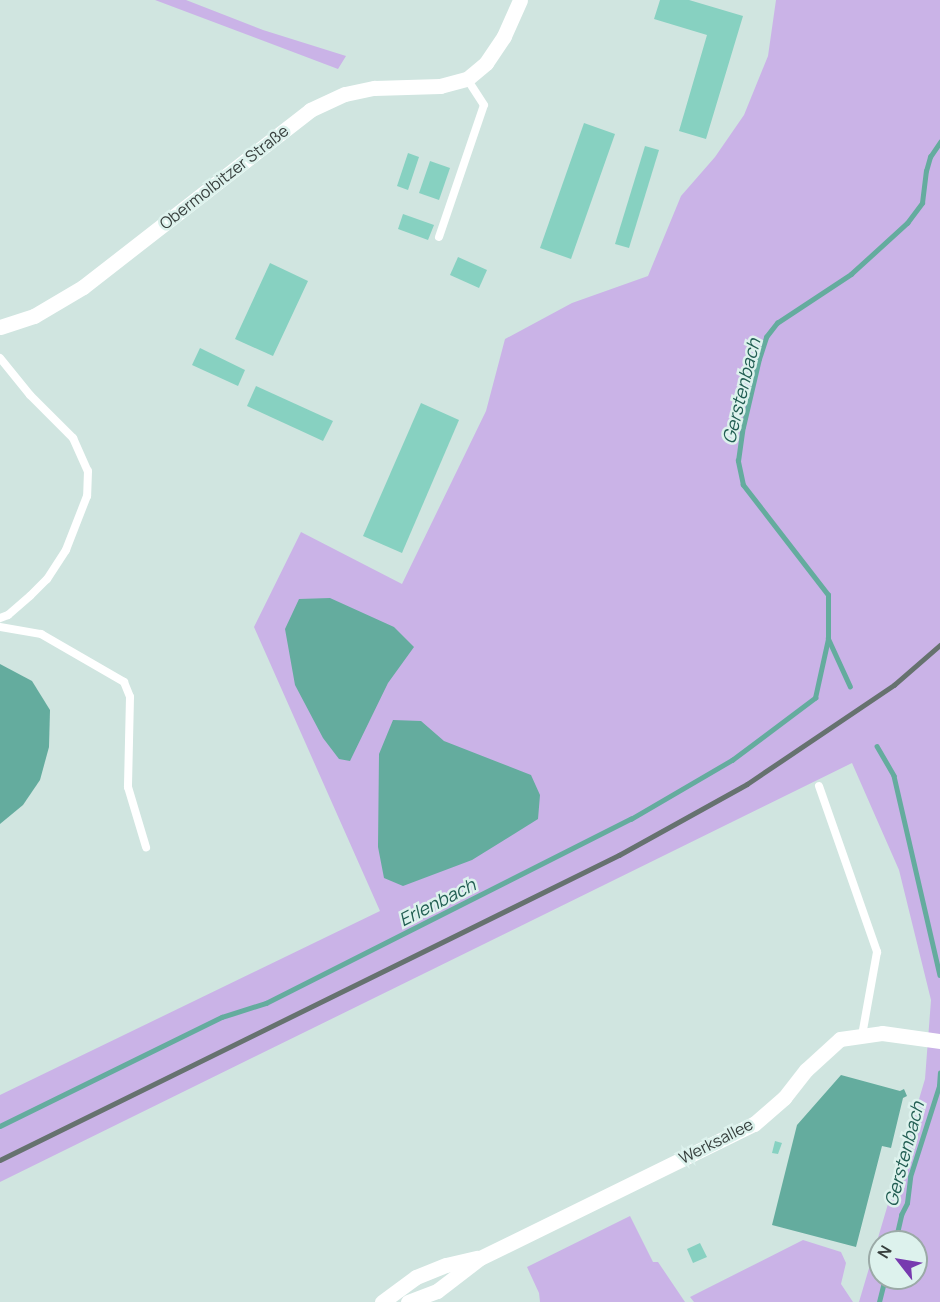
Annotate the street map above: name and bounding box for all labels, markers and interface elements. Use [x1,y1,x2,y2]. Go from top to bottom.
street label: Obermolbitzer Straße [156,121,292,233]
water label: Gerstenbach [717,336,765,446]
water label: Erlenbach [395,873,479,931]
water label: Gerstenbach [880,1099,928,1209]
street label: Werksallee [676,1114,756,1168]
north arrow [868,1230,928,1290]
text: N [872,1241,897,1262]

